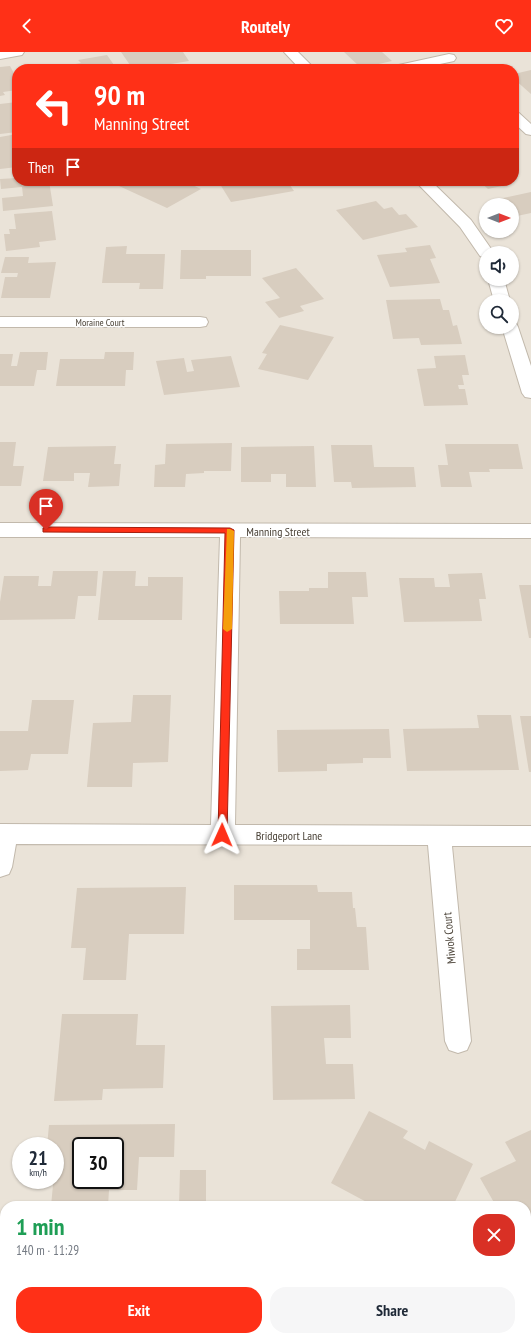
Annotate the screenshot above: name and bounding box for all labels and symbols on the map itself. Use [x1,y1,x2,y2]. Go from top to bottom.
north arrow [479,198,519,238]
street label: Moraine Court [76,316,125,329]
pin [29,489,63,530]
street label: Manning Street [246,524,310,539]
position arrow [201,814,243,856]
street label: Bridgeport Lane [256,828,322,843]
street label: Miwok Court [439,911,459,964]
speed limit sign: 30 [72,1137,124,1189]

